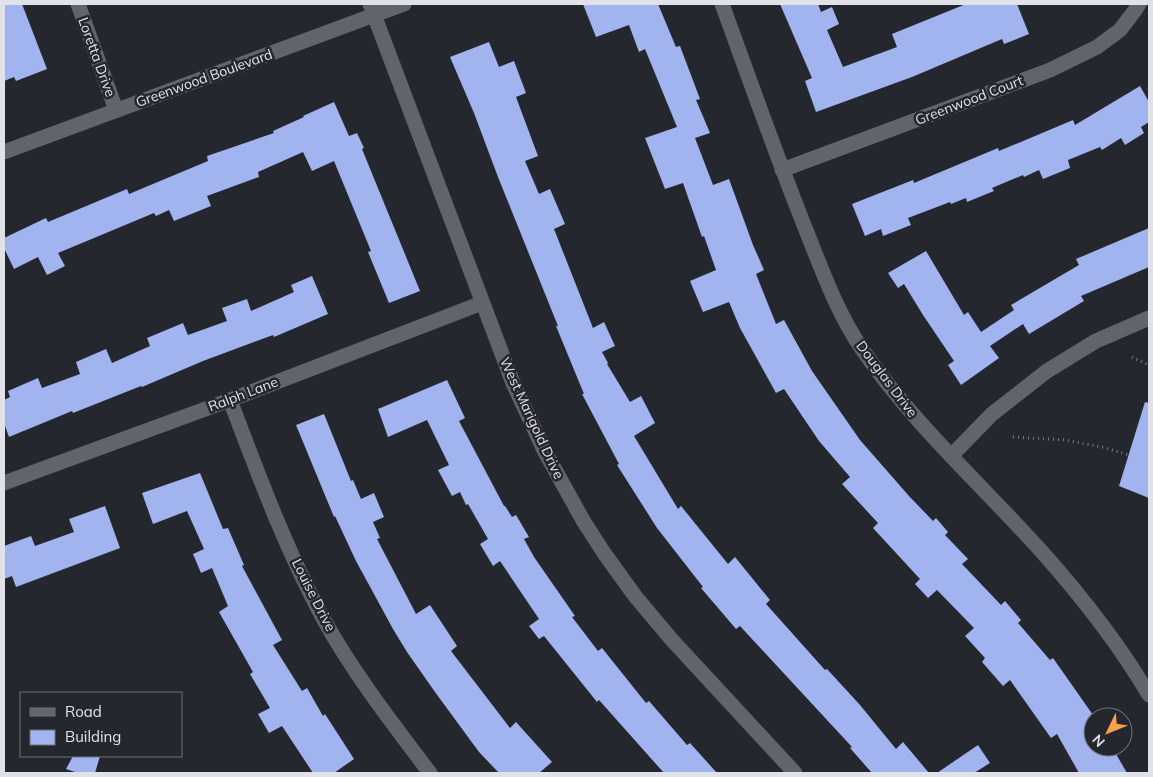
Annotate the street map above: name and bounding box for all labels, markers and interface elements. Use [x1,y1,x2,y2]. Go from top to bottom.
street label: Loretta Drive [74,15,120,99]
street label: Greenwood Boulevard [133,45,275,111]
street label: Greenwood Court [912,71,1026,129]
street label: Douglas Drive [852,337,922,421]
street label: West Marigold Drive [496,354,568,482]
street label: Ralph Lane [205,372,281,416]
street label: Louise Drive [288,556,340,634]
legend [20,692,182,757]
text: Road [65,702,102,721]
north arrow [1083,707,1133,757]
text: Building [65,727,121,746]
text: N [1088,731,1109,751]

